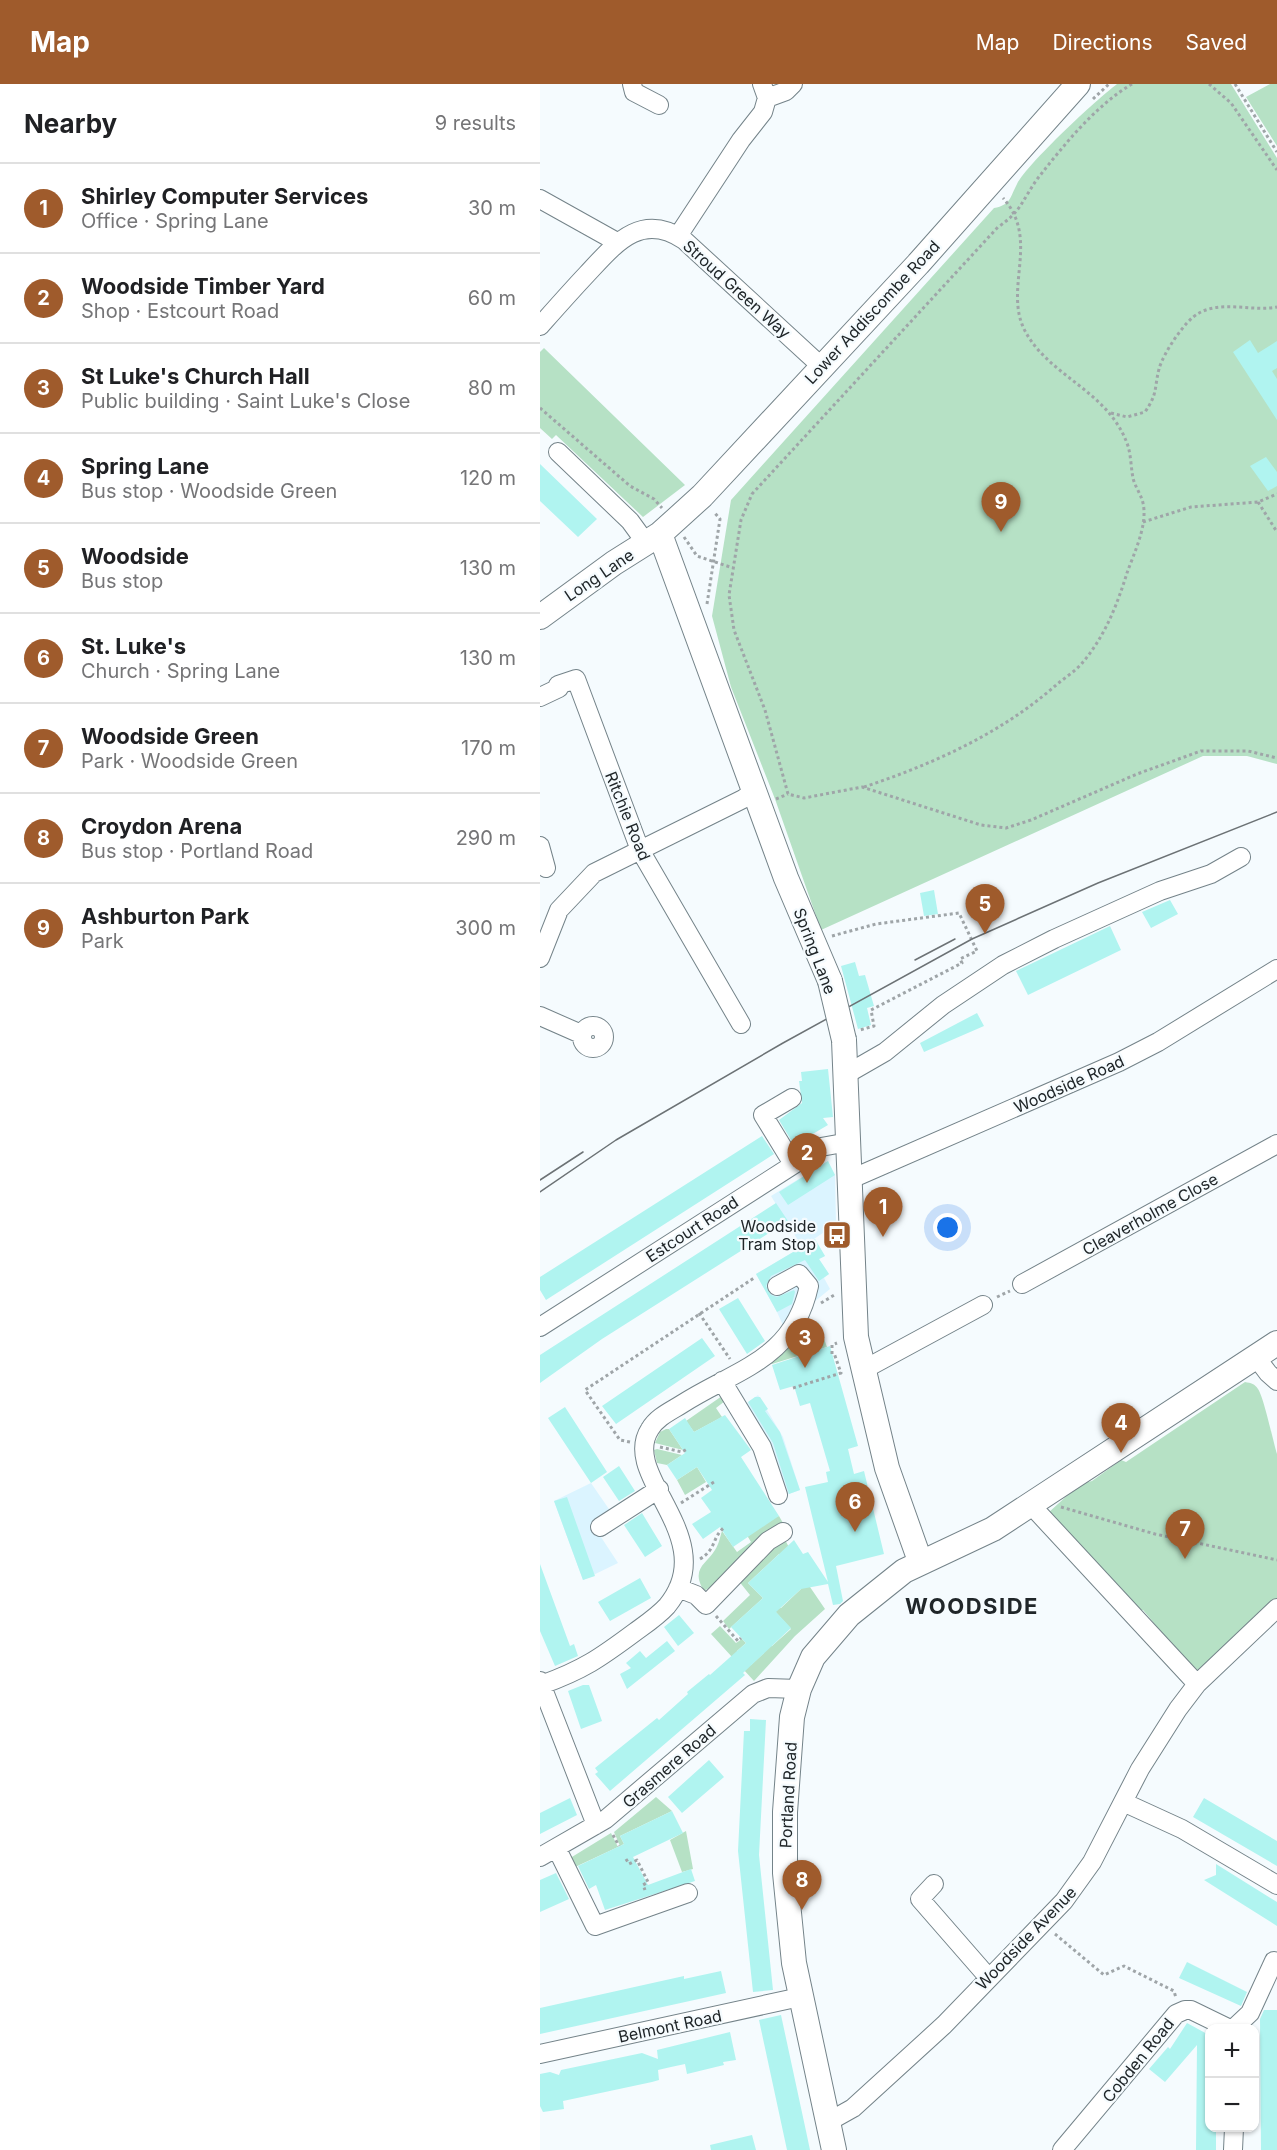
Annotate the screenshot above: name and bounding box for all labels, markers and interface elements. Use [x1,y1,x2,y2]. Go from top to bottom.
text: Map [30,25,90,59]
text: Map [976,30,1019,55]
text: Directions [1052,30,1153,55]
text: Saved [1186,30,1247,55]
text: Nearby [24,108,117,139]
text: 9 results [435,111,516,135]
text: Shirley Computer Services [81,183,368,209]
text: 1 [39,196,48,220]
text: 30 m [468,196,516,220]
text: Office · Spring Lane [81,209,269,233]
street label: Stroud Green Way [679,236,795,342]
street label: Lower Addiscombe Road [800,236,944,388]
text: Woodside Timber Yard [81,273,325,299]
text: 2 [37,286,50,310]
text: 60 m [468,286,516,310]
text: Shop · Estcourt Road [81,299,279,323]
text: St Luke's Church Hall [81,363,310,389]
text: 3 [37,376,50,400]
text: 80 m [468,376,516,400]
text: Public building · Saint Luke's Close [81,389,410,413]
text: Spring Lane [81,453,209,479]
text: 4 [37,466,50,490]
text: 120 m [460,466,516,490]
text: Bus stop · Woodside Green [81,479,337,503]
pin: 9 [982,482,1020,532]
text: Woodside [81,543,189,569]
street label: Long Lane [561,545,637,605]
text: 5 [37,556,50,580]
text: 130 m [460,556,516,580]
text: Bus stop [81,569,163,593]
text: St. Luke's [81,633,186,659]
text: 6 [37,646,50,670]
text: 130 m [460,646,516,670]
text: Church · Spring Lane [81,659,280,683]
text: Woodside Green [81,723,259,749]
text: 7 [38,736,49,760]
text: 170 m [461,736,516,760]
text: Park · Woodside Green [81,749,298,773]
street label: Ritchie Road [601,769,655,863]
text: Croydon Arena [81,813,242,839]
text: 8 [37,826,50,850]
text: 290 m [456,826,516,850]
text: Bus stop · Portland Road [81,839,313,863]
pin: 5 [966,884,1004,934]
text: Ashburton Park [81,903,249,929]
street label: Spring Lane [789,905,841,997]
text: 9 [37,916,50,940]
text: 300 m [455,916,516,940]
text: Park [81,929,124,953]
street label: Woodside Road [1011,1051,1127,1117]
pin: 2 [788,1134,826,1183]
street label: Cleaverholme Close [1079,1168,1221,1260]
pin: 1 [864,1188,902,1237]
street label: Estcourt Road [642,1192,742,1266]
your location [933,1213,962,1242]
place label: Woodside Tram Stop [738,1216,816,1254]
bus stop icon: Woodside Tram Stop [821,1219,853,1251]
pin: 3 [786,1318,824,1368]
pin: 4 [1102,1404,1140,1453]
pin: 6 [836,1482,874,1532]
pin: 7 [1166,1510,1204,1559]
district label: WOODSIDE [905,1593,1039,1619]
street label: Grasmere Road [618,1720,720,1812]
street label: Portland Road [775,1741,801,1849]
pin: 8 [782,1860,822,1910]
street label: Woodside Avenue [972,1882,1080,1994]
street label: Belmont Road [617,2005,723,2047]
street label: Cobden Road [1098,2014,1178,2106]
map controls [1205,2024,1259,2132]
button: + [1205,2024,1259,2078]
button: − [1205,2078,1259,2132]

